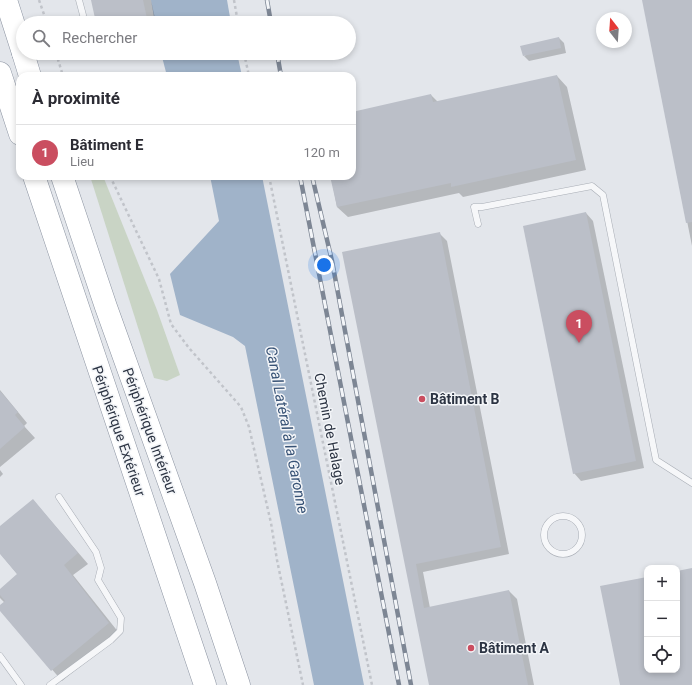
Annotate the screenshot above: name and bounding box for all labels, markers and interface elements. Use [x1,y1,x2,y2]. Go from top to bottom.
north arrow [596,12,632,48]
search box [16,16,356,60]
icon: search [30,27,52,49]
text: Rechercher [62,29,137,47]
text: À proximité [32,88,120,108]
text: Bâtiment E [70,136,143,154]
text: 1 [41,145,49,160]
text: 120 m [303,145,340,160]
text: Lieu [70,154,94,169]
your location [314,255,334,275]
pin: 1 [566,310,592,343]
water label: Canal Latéral à la Garonne [262,345,312,515]
street label: Périphérique Extérieur [89,364,149,499]
street label: Périphérique Intérieur [120,365,180,497]
street label: Chemin de Halage [311,372,349,486]
place label: Bâtiment B [430,391,500,407]
marker: Bâtiment B [417,394,427,404]
map controls [644,565,680,673]
button: + [644,565,680,601]
button: − [644,601,680,637]
button: locate [644,637,680,673]
place label: Bâtiment A [479,640,550,656]
marker: Bâtiment A [466,643,476,653]

